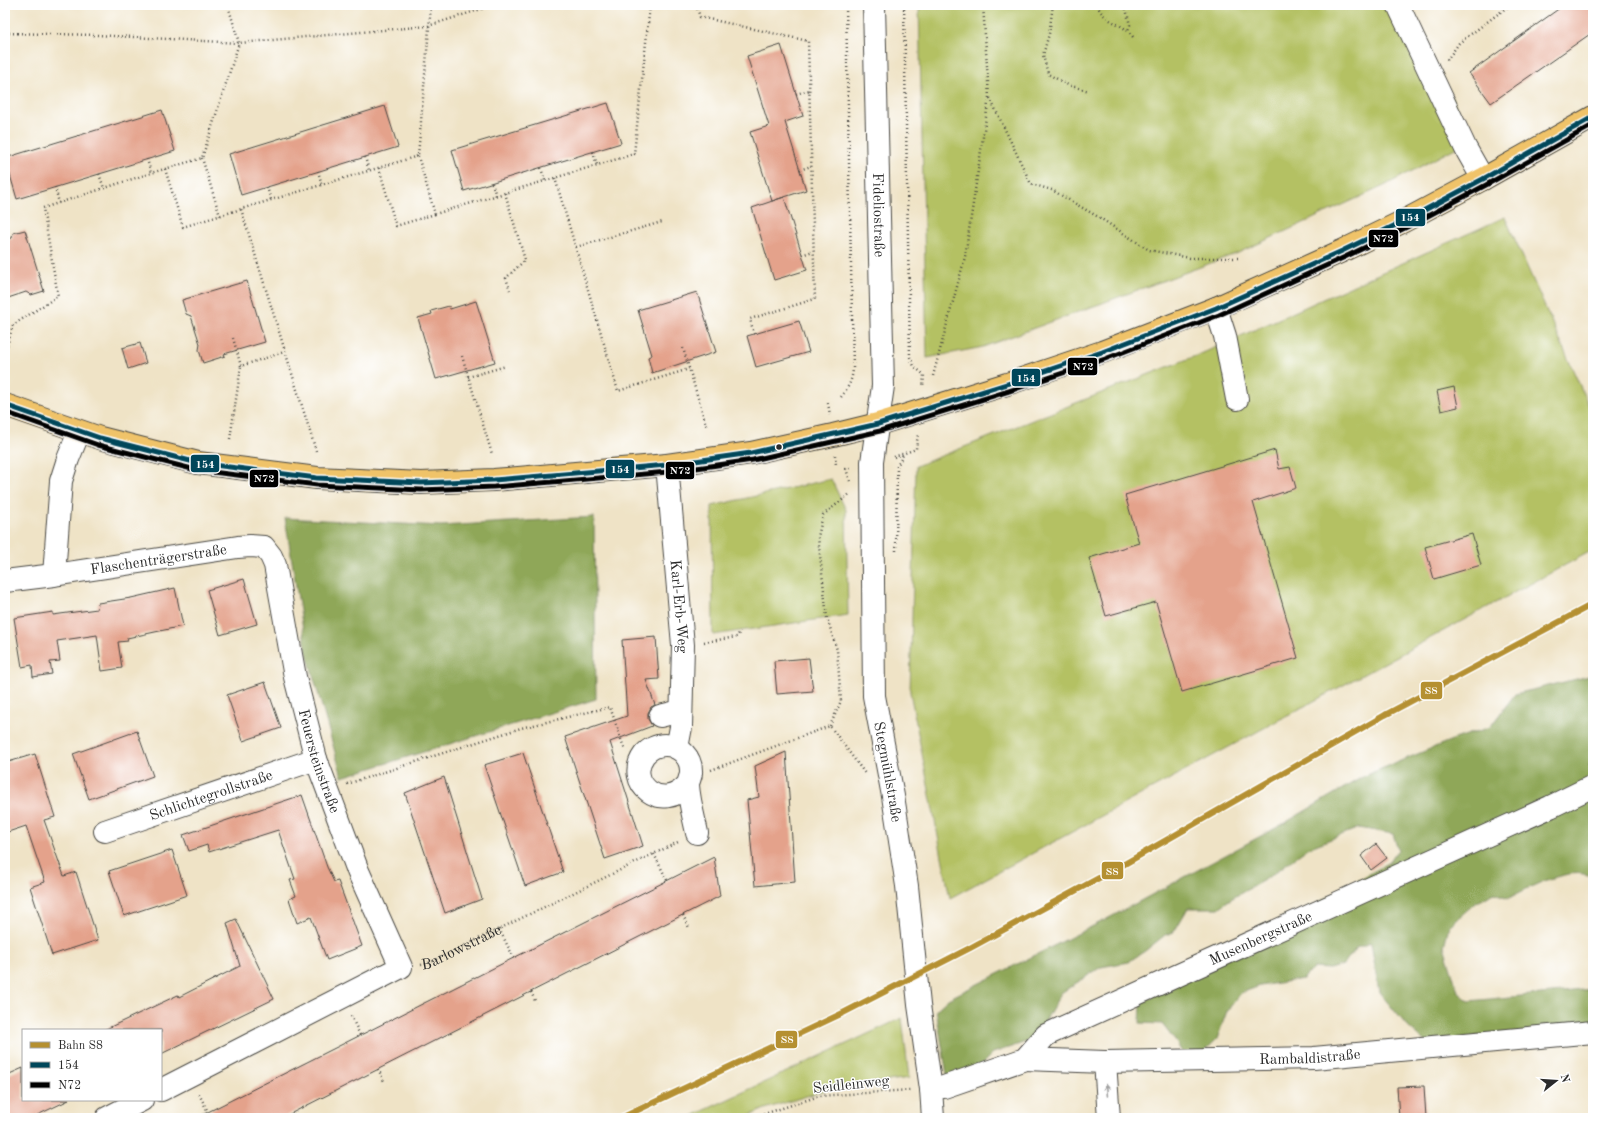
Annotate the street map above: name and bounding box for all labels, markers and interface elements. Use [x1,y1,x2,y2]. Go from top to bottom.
street label: Fideliostraße [869,172,886,258]
line badge: 154 [1395,208,1426,227]
text: 154 [1400,213,1420,224]
line badge: N72 [1368,229,1399,248]
text: N72 [1372,234,1394,245]
line badge: N72 [1067,357,1098,376]
text: N72 [1072,362,1094,373]
line badge: 154 [1011,368,1041,387]
text: 154 [1016,374,1036,385]
unlabelled marker [774,442,784,452]
line badge: 154 [190,454,220,473]
line badge: 154 [605,459,635,479]
text: 154 [195,460,215,471]
line badge: N72 [665,461,695,480]
text: 154 [610,465,630,476]
text: N72 [669,466,691,477]
line badge: N72 [249,469,279,488]
text: N72 [253,474,275,485]
street label: Flaschenträgerstraße [89,543,228,578]
street label: Karl-Erb-Weg [666,559,689,653]
line badge: S8 [1420,681,1443,700]
text: S8 [1424,686,1438,697]
street label: Feuersteinstraße [295,708,342,815]
street label: Stegmühlstraße [870,721,903,823]
street label: Schlichtegrollstraße [148,768,275,824]
line badge: S8 [1101,861,1124,880]
text: S8 [1105,867,1119,878]
street label: Musenbergstraße [1207,910,1315,969]
street label: Barlowstraße [421,923,504,974]
legend [22,1029,162,1101]
line badge: S8 [775,1030,798,1049]
text: S8 [780,1035,794,1046]
text: Bahn S8 [58,1040,103,1052]
street label: Rambaldistraße [1259,1048,1361,1068]
text: 154 [58,1059,79,1072]
north arrow [1536,1061,1576,1101]
text: N [1558,1073,1571,1085]
street label: Seidleinweg [812,1074,890,1097]
text: N72 [58,1080,81,1092]
one-way arrow [1104,1084,1111,1097]

